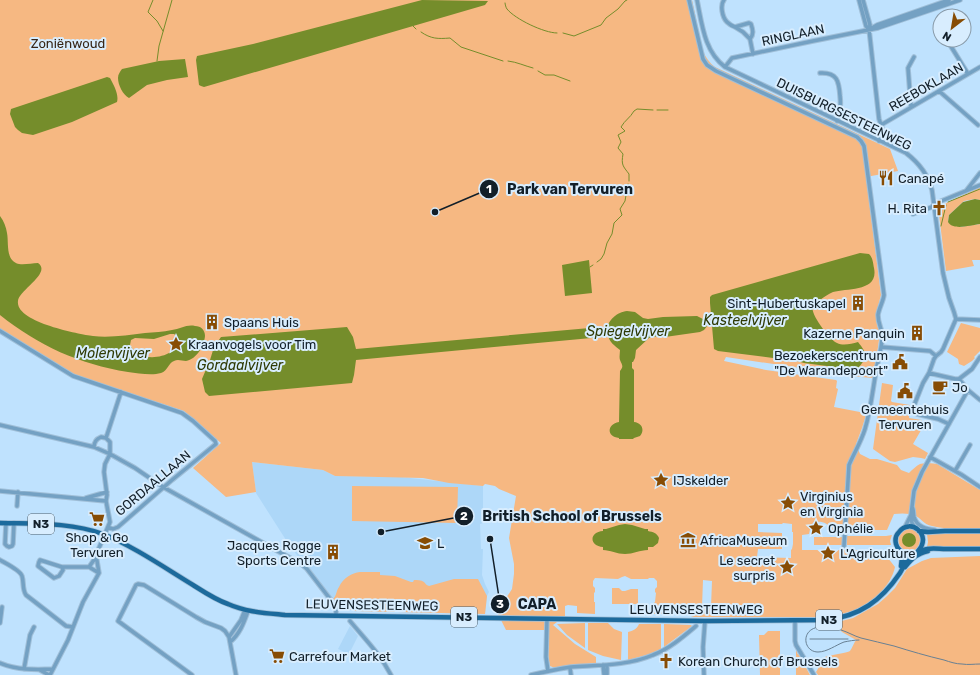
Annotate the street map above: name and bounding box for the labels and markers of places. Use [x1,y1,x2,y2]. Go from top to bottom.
restaurant icon: Canapé [877,169,895,187]
place label: Canapé [898,171,944,186]
callout: Park van Tervuren [479,176,641,202]
church icon: H. Rita [930,199,948,217]
place label: H. Rita [887,201,927,216]
building icon: Sint-Hubertuskapel [849,294,867,312]
place label: Sint-Hubertuskapel [727,296,846,311]
building icon: Spaans Huis [203,313,221,331]
place label: Spaans Huis [224,315,299,330]
building icon: Kazerne Panquin [908,324,926,342]
place label: Kazerne Panquin [803,326,905,341]
place icon: Kraanvogels voor Tim [167,335,185,353]
place label: Kraanvogels voor Tim [188,337,316,353]
place label: Bezoekerscentrum "De Warandepoort" [774,348,888,378]
public building icon: Bezoekerscentrum "De Warandepoort" [891,353,909,371]
cafe icon: Jo [931,378,949,396]
place label: Jo [952,380,968,395]
public building icon: Gemeentehuis Tervuren [896,382,914,400]
place label: Gemeentehuis Tervuren [861,402,949,432]
place icon: IJskelder [652,471,670,489]
place label: IJskelder [673,473,728,488]
place label: Virginius en Virginia [800,489,864,520]
place icon: Virginius en Virginia [779,494,797,512]
callout: British School of Brussels [454,503,670,529]
supermarket icon: Shop & Go Tervuren [88,510,106,528]
place icon: Ophélie [807,519,825,537]
place label: Ophélie [828,521,873,536]
place label: Shop & Go Tervuren [66,530,128,560]
museum icon: AfricaMuseum [679,531,697,549]
place label: AfricaMuseum [700,533,787,548]
school or university icon: L [416,534,434,552]
place label: L [437,536,445,551]
place label: Jacques Rogge Sports Centre [227,538,321,568]
building icon: Jacques Rogge Sports Centre [324,543,342,561]
place icon: L'Agriculture [819,544,837,562]
place label: L'Agriculture [840,546,916,562]
place label: Le secret surpris [719,553,775,583]
place icon: Le secret surpris [778,558,796,576]
callout: CAPA [490,591,565,617]
supermarket icon: Carrefour Market [268,647,286,665]
place label: Carrefour Market [289,649,391,664]
church icon: Korean Church of Brussels [657,652,675,670]
place label: Korean Church of Brussels [678,654,838,669]

